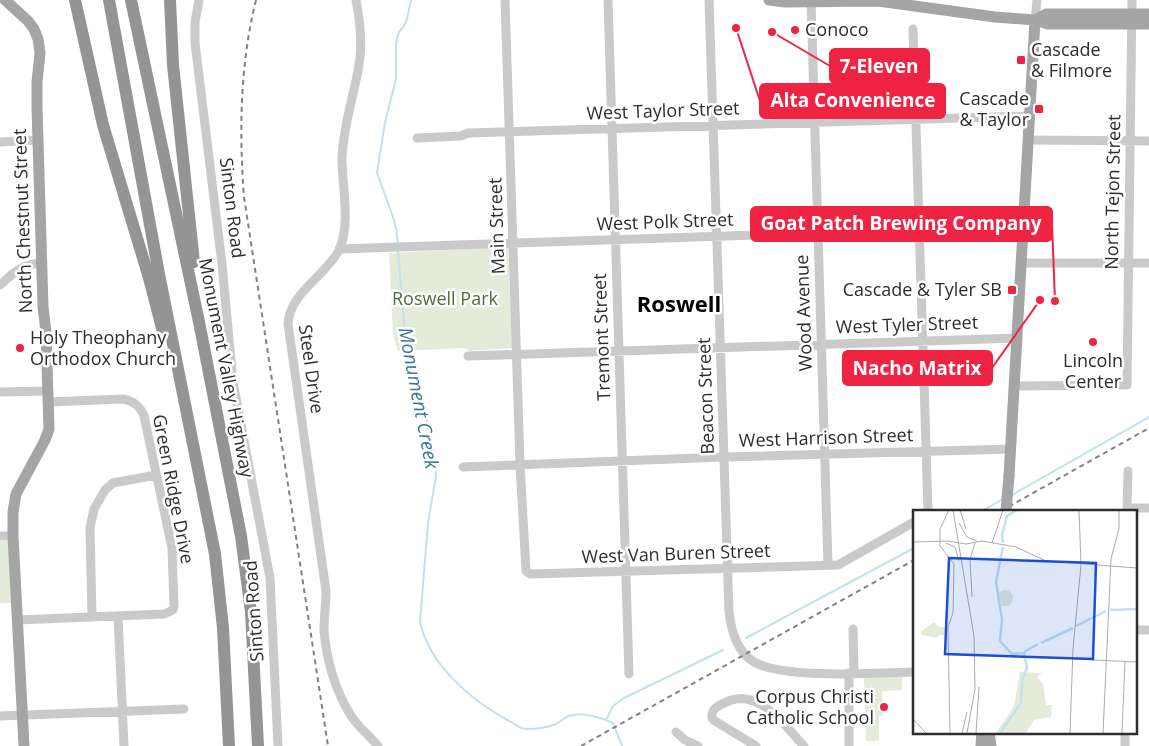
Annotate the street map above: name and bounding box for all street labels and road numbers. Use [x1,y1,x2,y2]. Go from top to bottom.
street label: West Taylor Street [586,95,740,125]
street label: North Tejon Street [1099,114,1125,270]
street label: North Chestnut Street [7,128,37,314]
street label: Sinton Road [215,156,251,260]
street label: Main Street [482,177,510,275]
street label: West Polk Street [596,207,734,235]
street label: Wood Avenue [789,254,817,372]
street label: Monument Valley Highway [194,256,260,481]
street label: Tremont Street [587,273,615,401]
street label: West Tyler Street [835,310,978,338]
street label: Steel Drive [294,323,330,415]
street label: Beacon Street [691,337,719,455]
street label: Green Ridge Drive [148,412,200,566]
street label: West Harrison Street [738,422,913,452]
street label: West Van Buren Street [581,538,771,568]
street label: Sinton Road [237,560,269,662]

